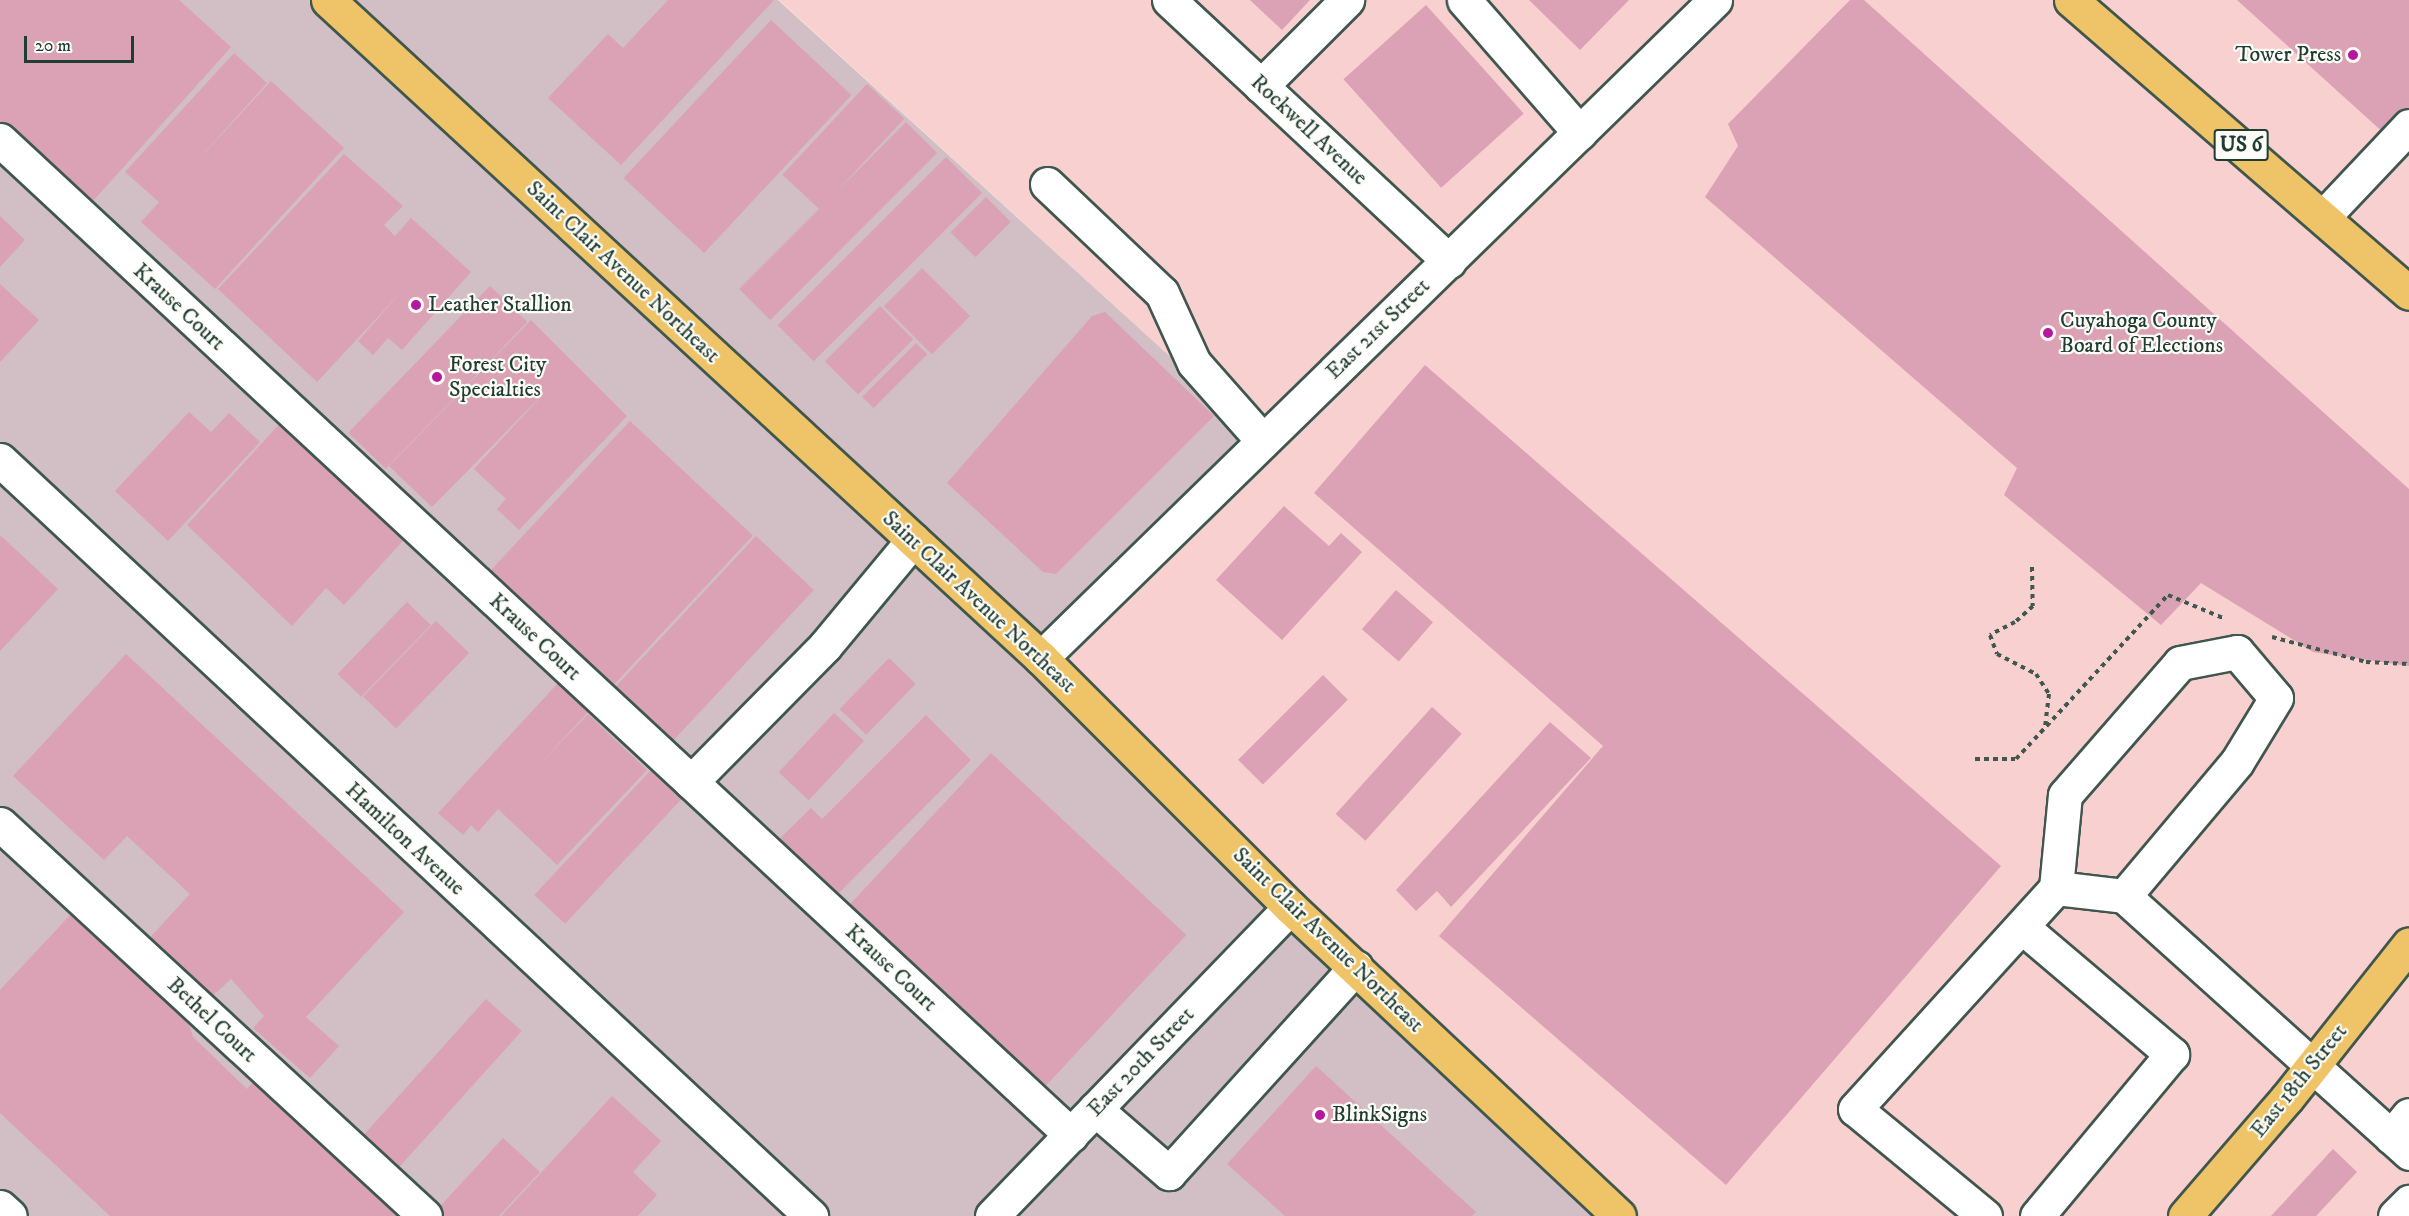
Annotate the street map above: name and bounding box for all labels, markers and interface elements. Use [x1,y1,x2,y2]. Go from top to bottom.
scale bar [27,24,136,62]
text: 20 m [35,35,71,57]
place label: Tower Press [2235,42,2341,68]
marker: Tower Press [2346,48,2360,62]
street label: Rockwell Avenue [1245,69,1373,191]
road number: US 6 [2212,127,2270,163]
street label: Saint Clair Avenue Northeast [521,175,725,369]
street label: Krause Court [128,258,230,356]
street label: East 21st Street [1321,273,1435,385]
place label: Leather Stallion [428,292,572,318]
marker: Leather Stallion [409,298,423,312]
place label: Cuyahoga County Board of Elections [2060,307,2223,358]
marker: Cuyahoga County Board of Elections [2041,326,2055,340]
place label: Forest City Specialties [449,351,546,402]
marker: Forest City Specialties [430,370,444,384]
street label: Saint Clair Avenue Northeast [877,505,1081,699]
street label: Krause Court [484,588,586,686]
street label: Hamilton Avenue [340,777,470,901]
street label: Saint Clair Avenue Northeast [1227,842,1429,1038]
street label: Krause Court [840,919,942,1017]
street label: Bethel Court [162,972,262,1068]
street label: East 20th Street [1082,1002,1200,1122]
street label: East 18th Street [2245,1019,2353,1143]
place label: BlinkSigns [1332,1102,1427,1128]
marker: BlinkSigns [1313,1108,1327,1122]

